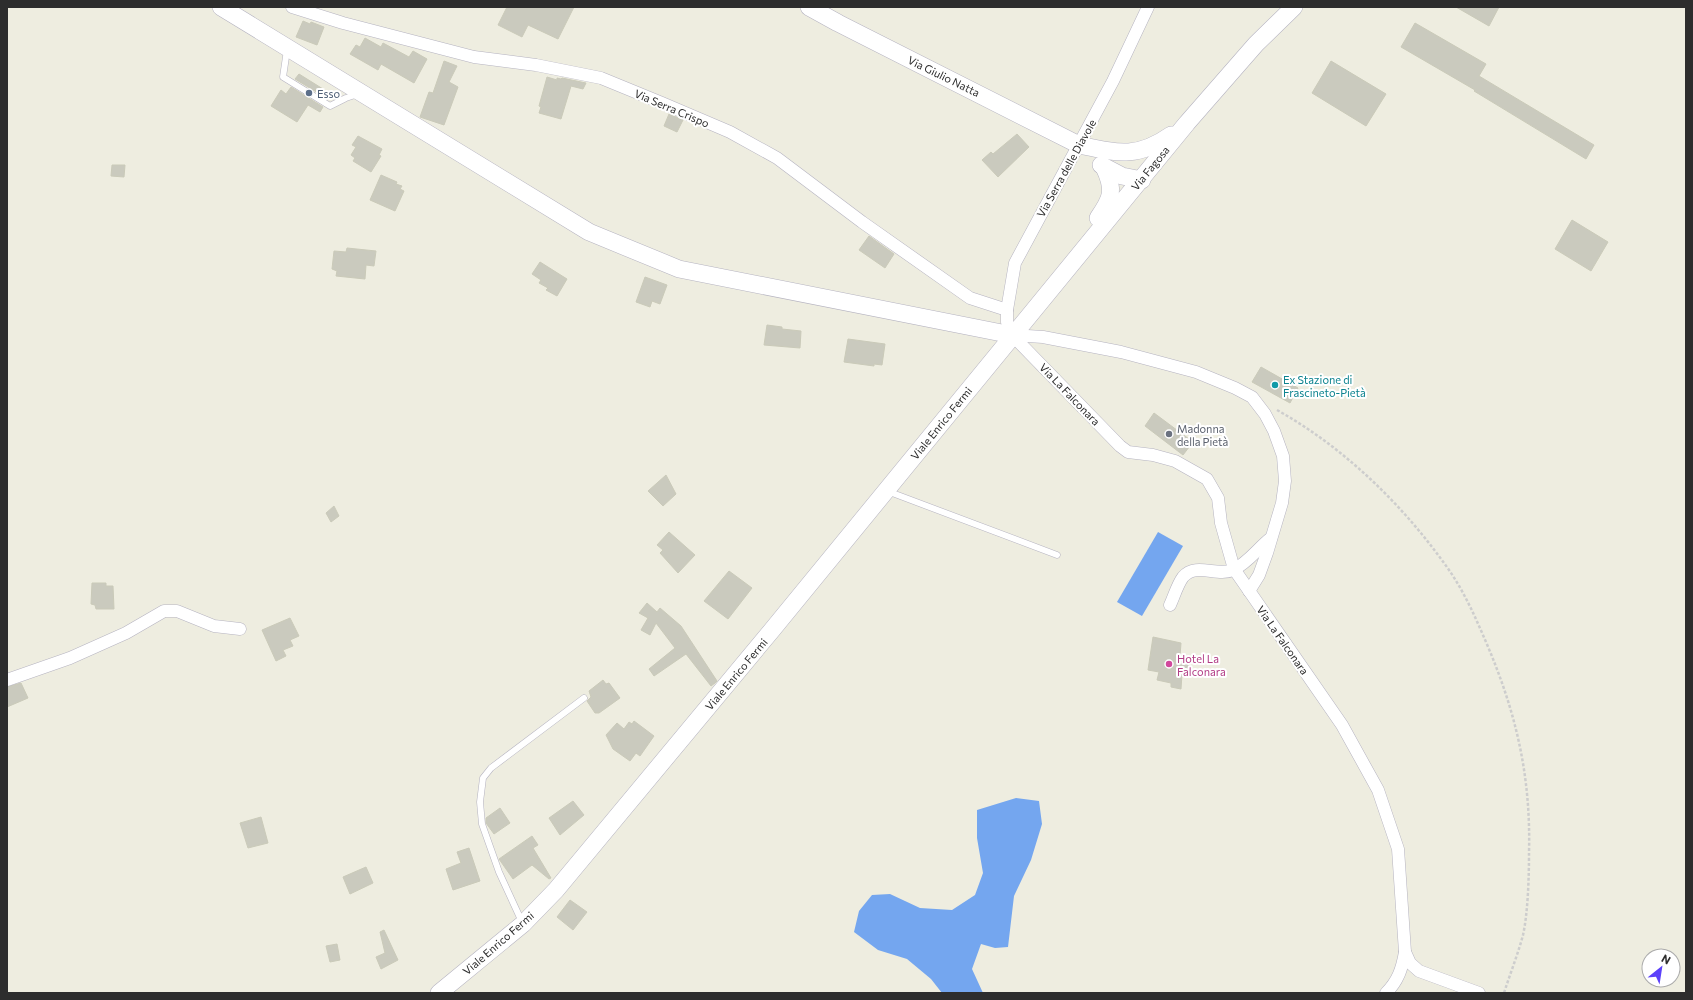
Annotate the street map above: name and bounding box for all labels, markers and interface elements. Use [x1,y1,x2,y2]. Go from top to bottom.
street label: Via Giulio Natta [906,53,982,99]
street label: Via Serra Crispo [633,86,712,130]
place label: Esso [317,87,340,100]
marker: Esso [304,88,314,98]
street label: Via Serra delle Diavole [1034,117,1098,219]
street label: Via Fagosa [1128,143,1172,193]
street label: Via La Falconara [1037,360,1103,428]
place label: Ex Stazione di Frascineto-Pietà [1283,373,1366,399]
marker: Ex Stazione di Frascineto-Pietà [1270,380,1280,390]
street label: Viale Enrico Fermi [908,384,974,462]
place label: Madonna della Pietà [1177,422,1228,448]
marker: Madonna della Pietà [1164,429,1174,439]
street label: Via La Falconara [1254,603,1312,677]
street label: Viale Enrico Fermi [702,635,770,713]
place label: Hotel La Falconara [1177,652,1226,678]
marker: Hotel La Falconara [1164,659,1174,669]
street label: Viale Enrico Fermi [460,909,536,977]
north arrow [1641,948,1681,988]
text: N [1659,951,1673,967]

